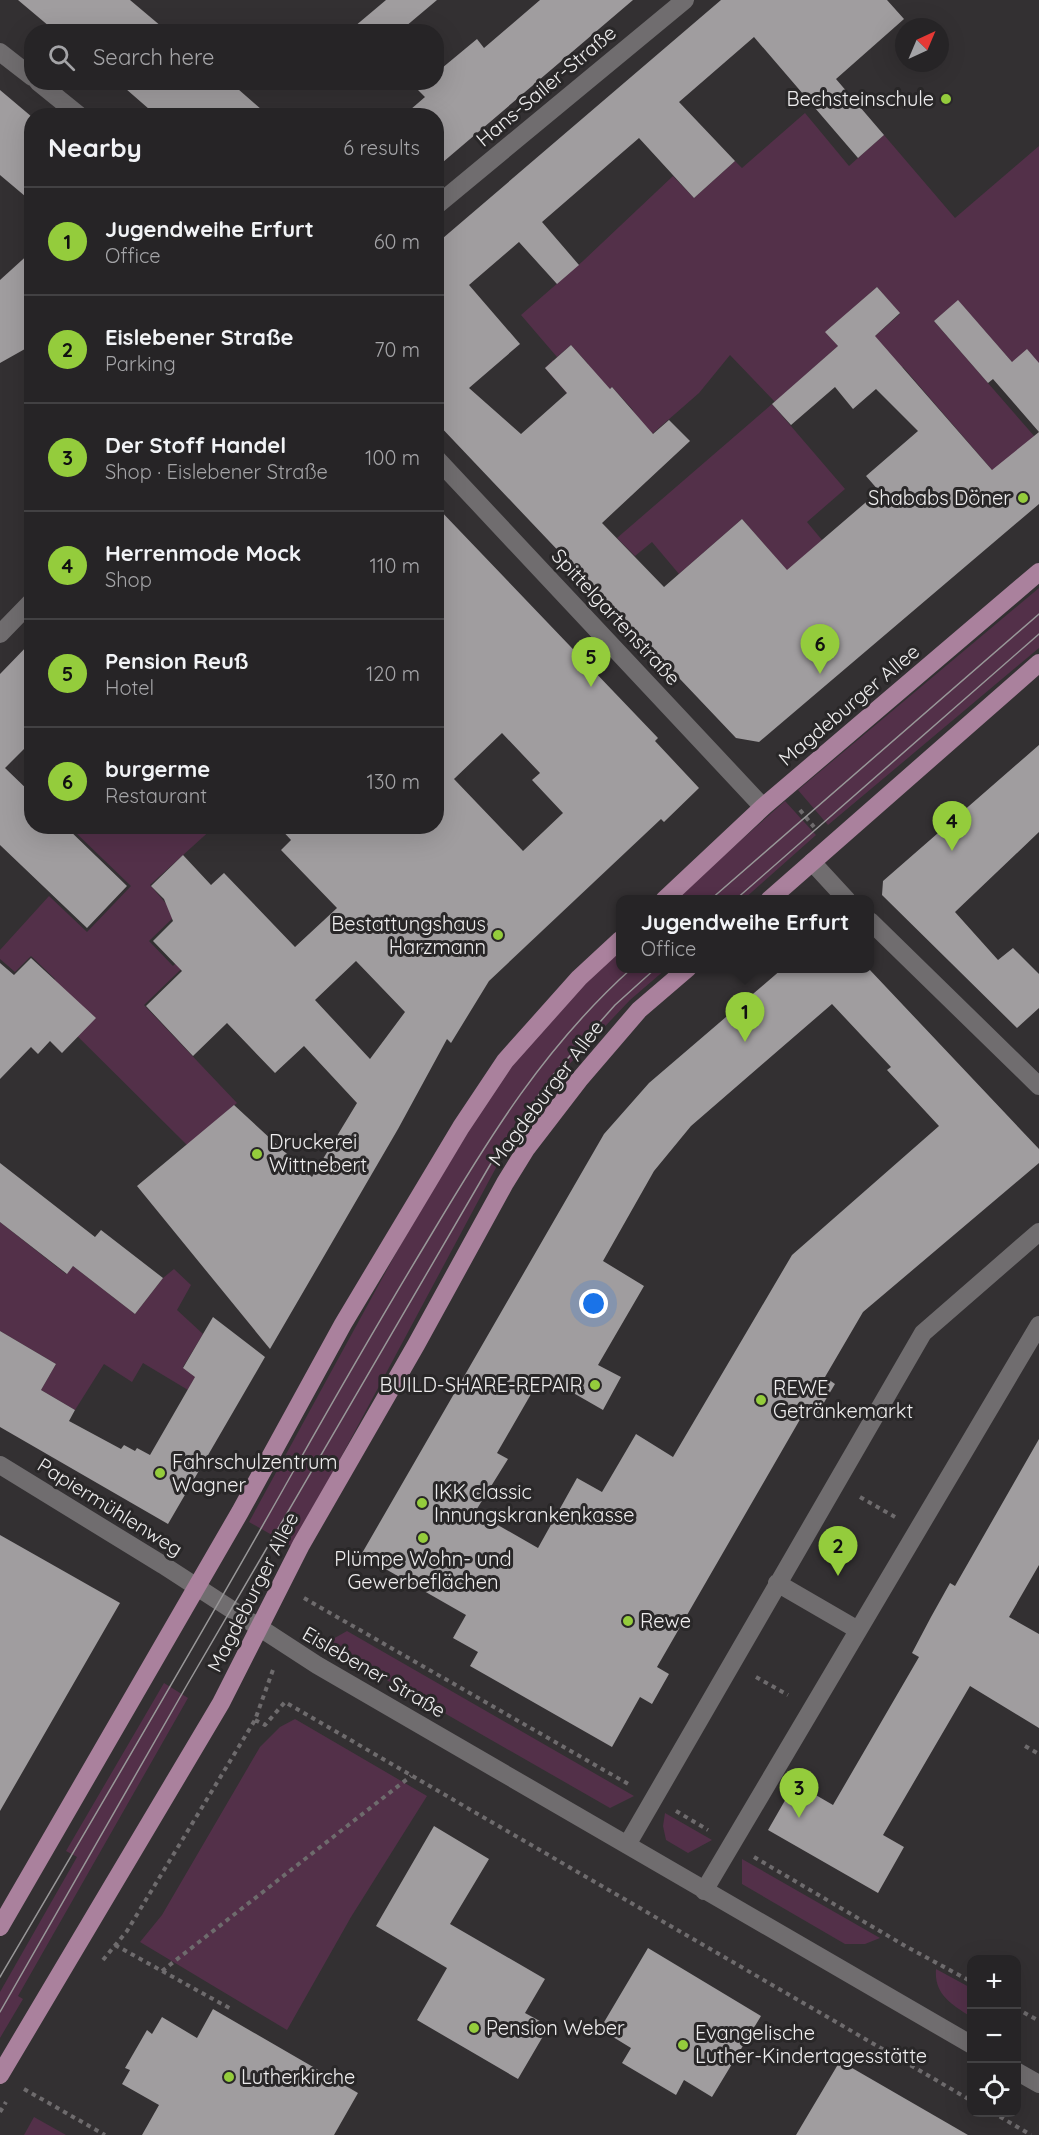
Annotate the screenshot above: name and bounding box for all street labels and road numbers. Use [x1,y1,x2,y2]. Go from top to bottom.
street label: Hans-Sailer-Straße [471,20,621,151]
street label: Spittelgartenstraße [547,543,686,690]
street label: Magdeburger Allee [773,638,924,771]
street label: Magdeburger Allee [483,1015,609,1171]
street label: Papiermühlenweg [33,1452,187,1561]
street label: Magdeburger Allee [201,1508,304,1676]
street label: Eislebener Straße [298,1620,450,1723]

